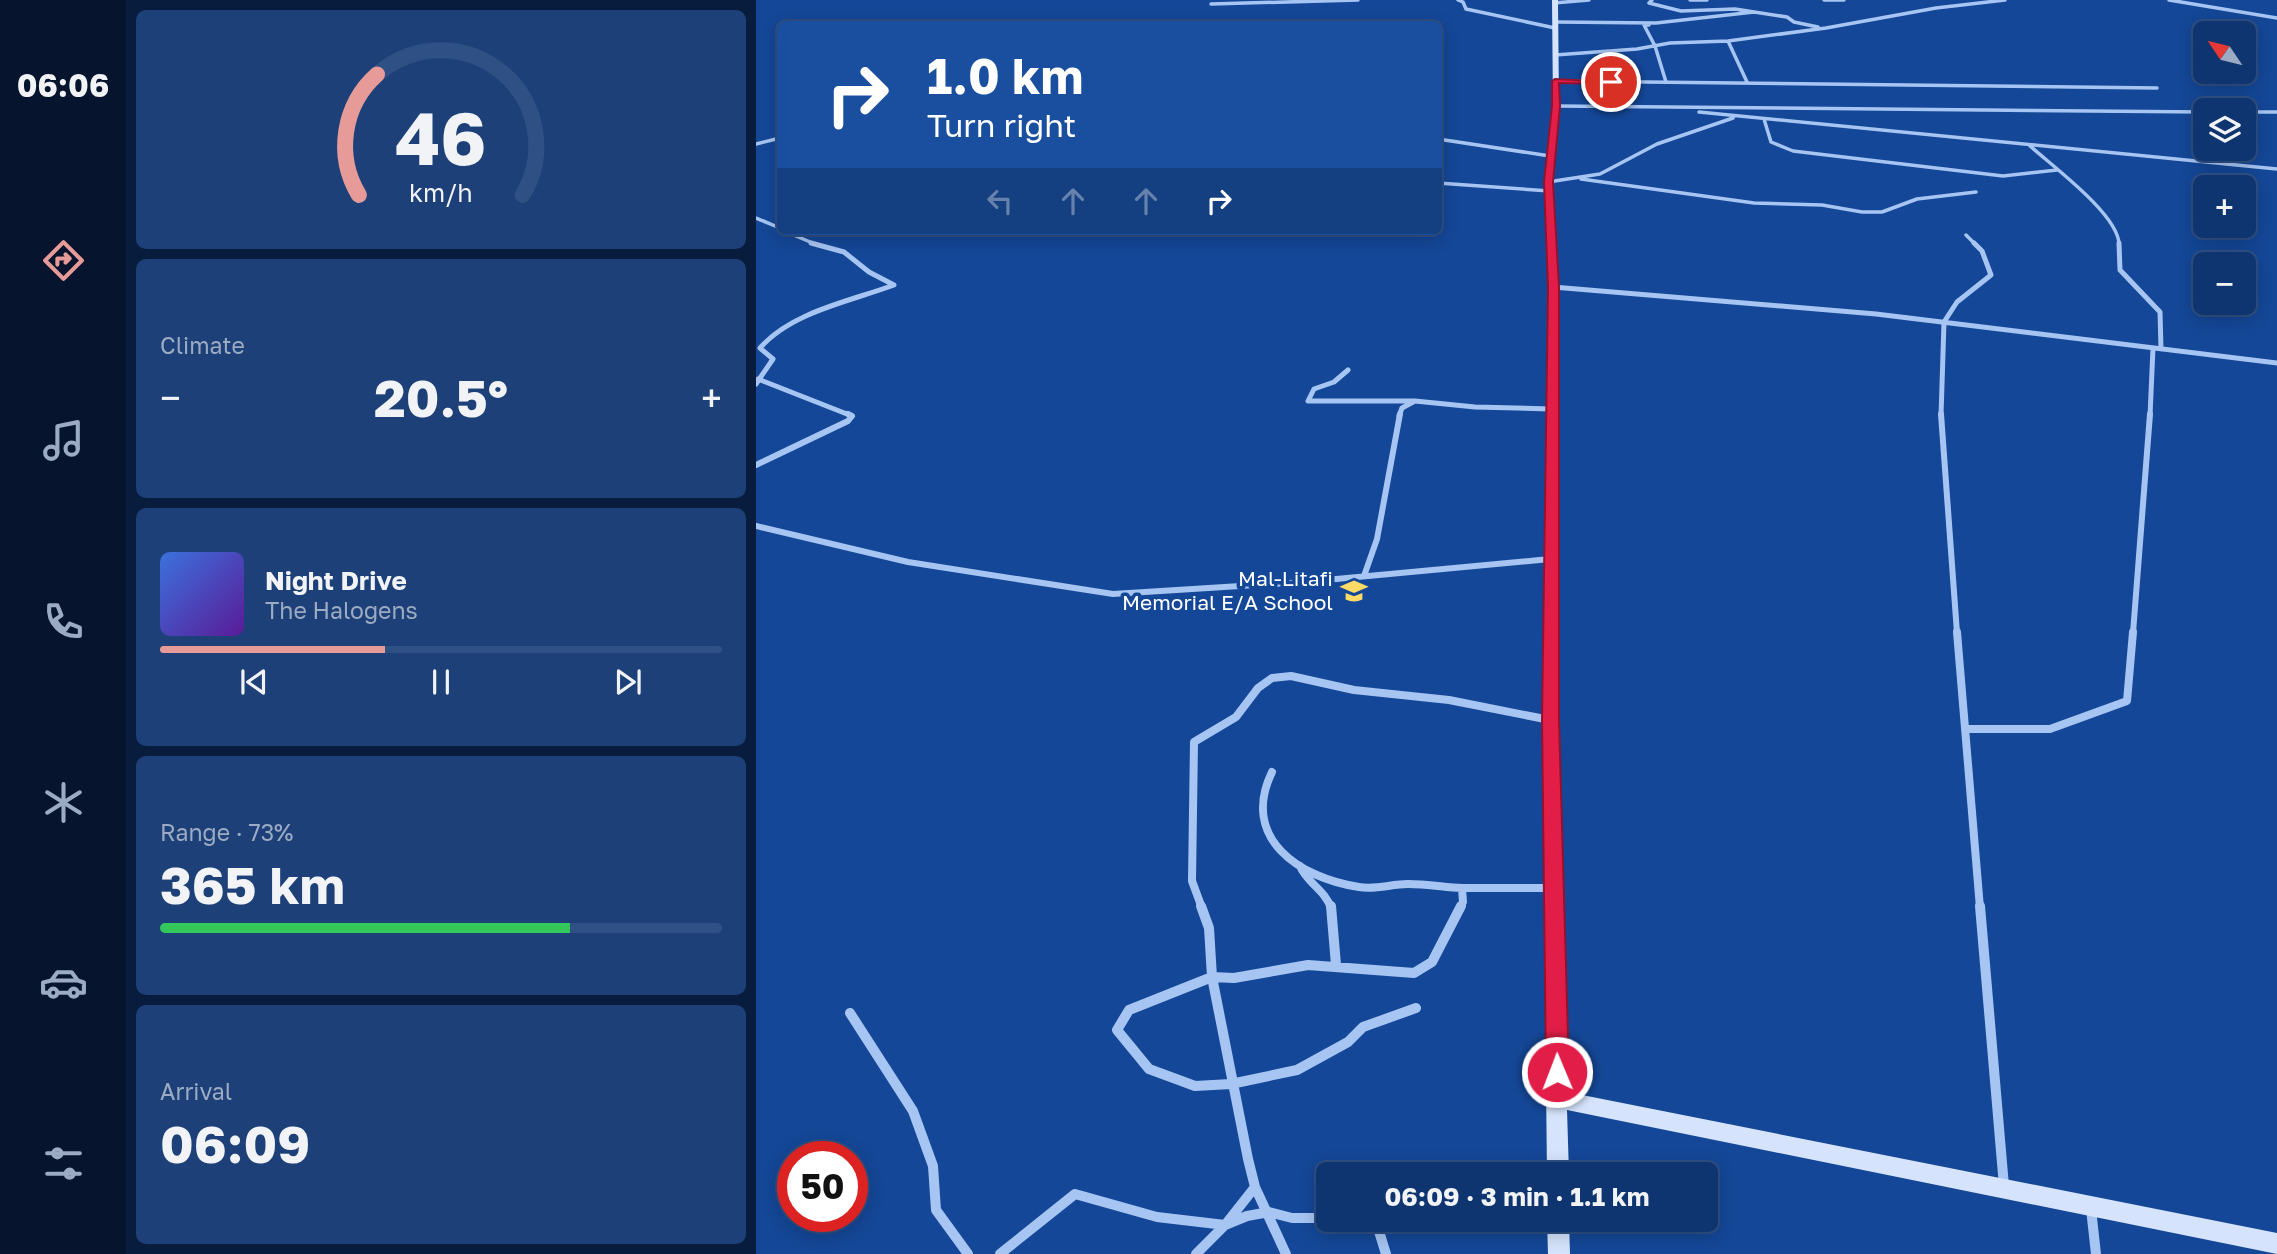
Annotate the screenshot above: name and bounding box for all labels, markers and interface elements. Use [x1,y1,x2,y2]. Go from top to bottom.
north arrow [2193,21,2256,84]
map controls [2193,21,2256,315]
text: 1.0 km [927,46,1083,105]
icon: right [812,49,903,140]
pin [1581,52,1641,112]
icon: arrive [1592,63,1630,101]
text: 06:06 [17,66,109,104]
text: 46 [395,95,487,182]
button: layers [2193,98,2256,161]
text: Turn right [927,106,1076,144]
button: + [2193,175,2256,238]
text: km/h [409,177,473,208]
icon: left [981,182,1019,220]
icon: ahead [1054,182,1092,220]
icon: ahead [1127,182,1165,220]
icon: right [1200,182,1238,220]
icon: directions [39,236,88,285]
button: − [2193,252,2256,315]
text: Climate [160,331,245,359]
text: 20.5° [374,366,508,428]
text: − [160,375,181,420]
text: + [701,375,722,420]
icon: music [39,416,88,465]
text: Night Drive [265,565,407,596]
place label: Mal-Litafi Memorial E/A School [1122,565,1333,615]
school or university icon: Mal-Litafi Memorial E/A School [1339,576,1369,606]
text: The Halogens [265,596,418,624]
icon: phone [39,597,88,646]
icon: previous [235,663,273,701]
icon: pause [422,663,460,701]
icon: next [609,663,647,701]
icon: climate [39,778,88,827]
text: Range · 73% [160,818,293,846]
text: 365 km [160,853,345,915]
icon: car [39,958,88,1007]
position arrow [1520,1035,1594,1109]
text: Arrival [160,1077,232,1105]
text: 06:09 [160,1112,310,1174]
icon: filters [39,1139,88,1188]
speed limit sign: 50 [777,1141,868,1232]
text: 06:09 · 3 min · 1.1 km [1384,1181,1650,1212]

